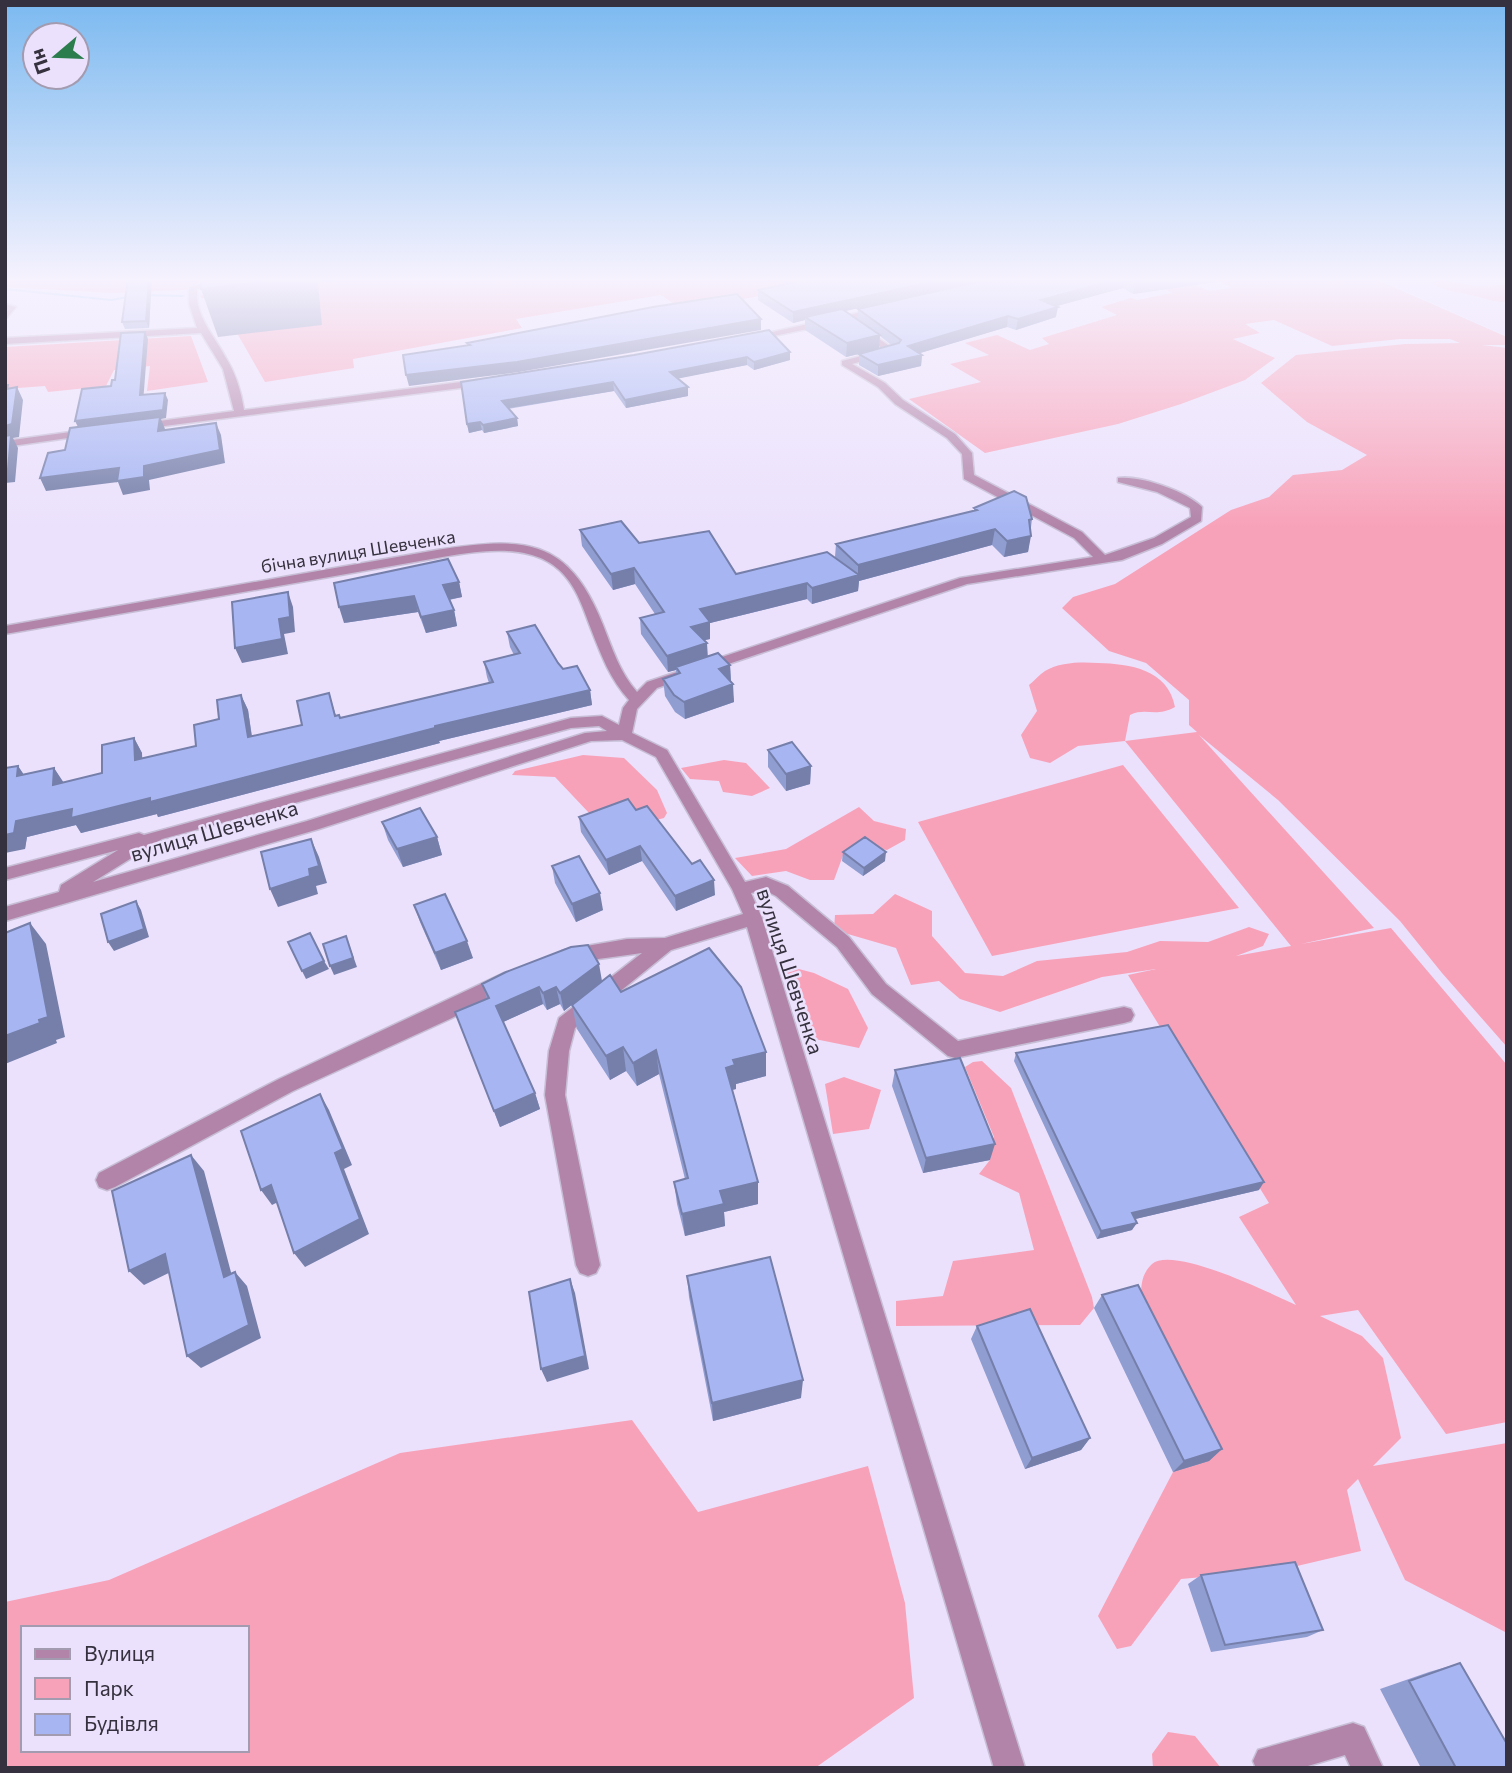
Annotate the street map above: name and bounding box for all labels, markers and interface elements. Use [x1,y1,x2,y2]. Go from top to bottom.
north arrow [21,21,91,91]
text: Пн [24,46,54,77]
street label: бічна вулиця Шевченка [259,525,457,577]
street label: вулиця Шевченка [127,794,301,866]
street label: вулиця Шевченка [752,885,830,1057]
legend [21,1626,248,1752]
text: Вулиця [84,1640,155,1665]
text: Парк [84,1675,134,1700]
text: Будівля [84,1710,159,1735]

